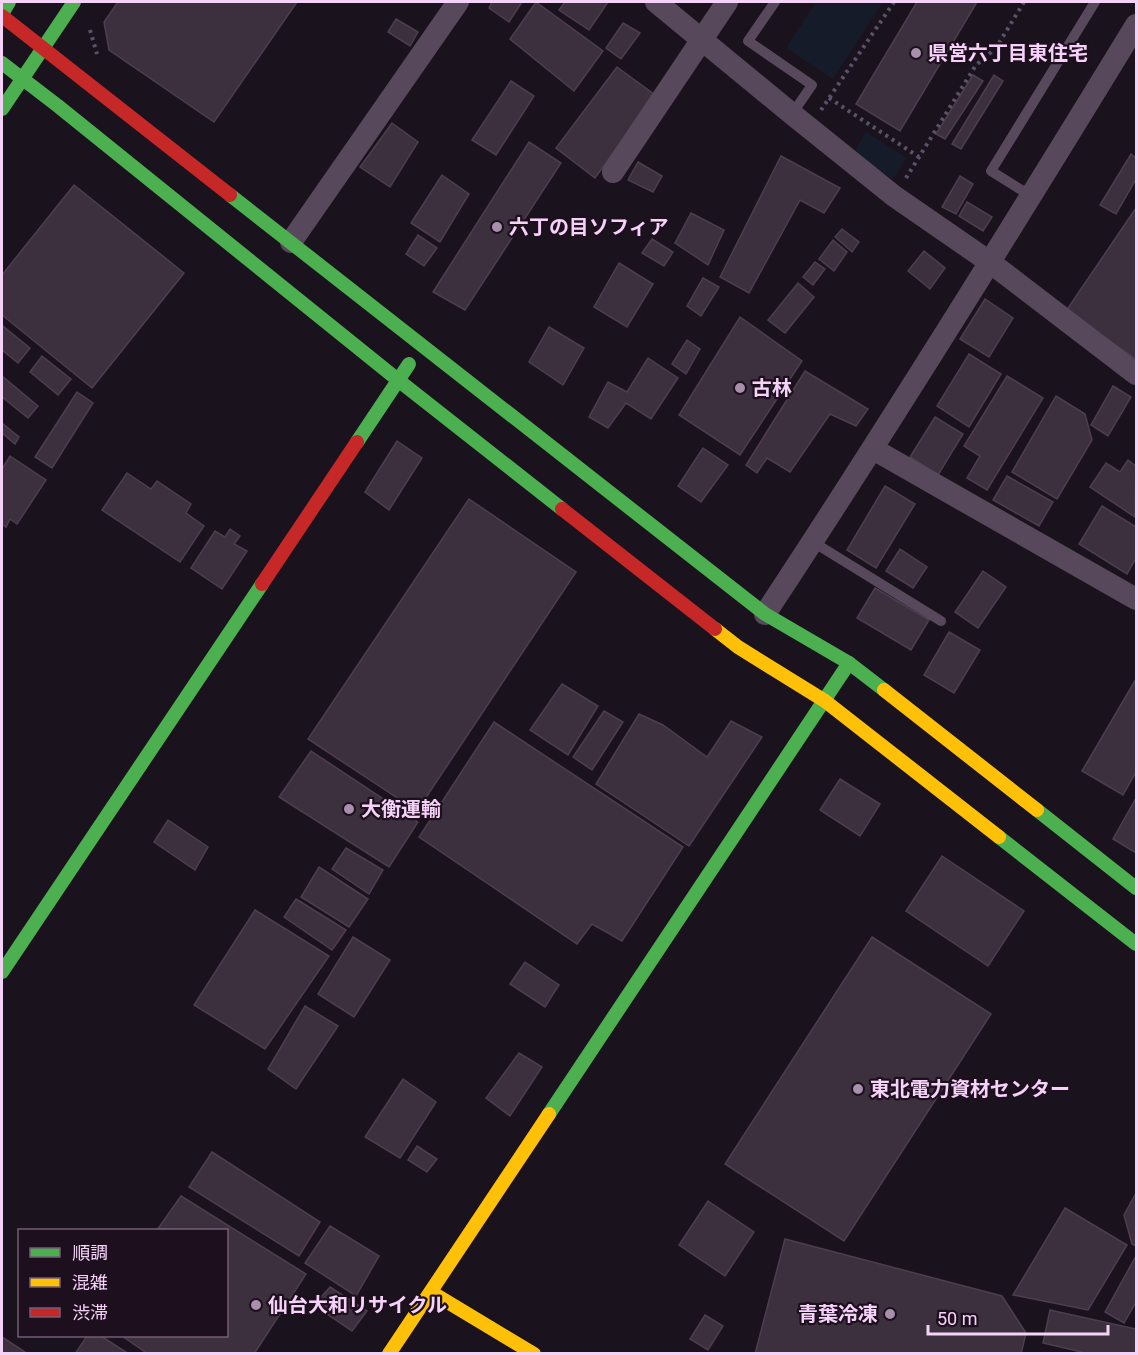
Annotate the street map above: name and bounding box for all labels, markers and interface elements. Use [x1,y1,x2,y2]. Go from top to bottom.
place label: 県営六丁目東住宅 [928,41,1088,65]
marker: 県営六丁目東住宅 [909,46,923,60]
place label: 六丁の目ソフィア [509,215,669,239]
marker: 六丁の目ソフィア [490,220,504,234]
place label: 古林 [752,376,792,400]
marker: 古林 [733,381,747,395]
place label: 大衡運輸 [361,797,441,821]
marker: 大衡運輸 [342,802,356,816]
place label: 東北電力資材センター [870,1077,1070,1101]
marker: 東北電力資材センター [851,1082,865,1096]
legend [18,1229,228,1337]
text: 順調 [72,1242,108,1263]
text: 混雑 [72,1272,108,1293]
place label: 仙台大和リサイクル [268,1293,447,1317]
marker: 仙台大和リサイクル [249,1298,263,1312]
scale bar [928,1298,1108,1336]
text: 渋滞 [72,1302,108,1323]
place label: 青葉冷凍 [798,1302,878,1326]
marker: 青葉冷凍 [883,1307,897,1321]
text: 50 m [937,1308,977,1329]

